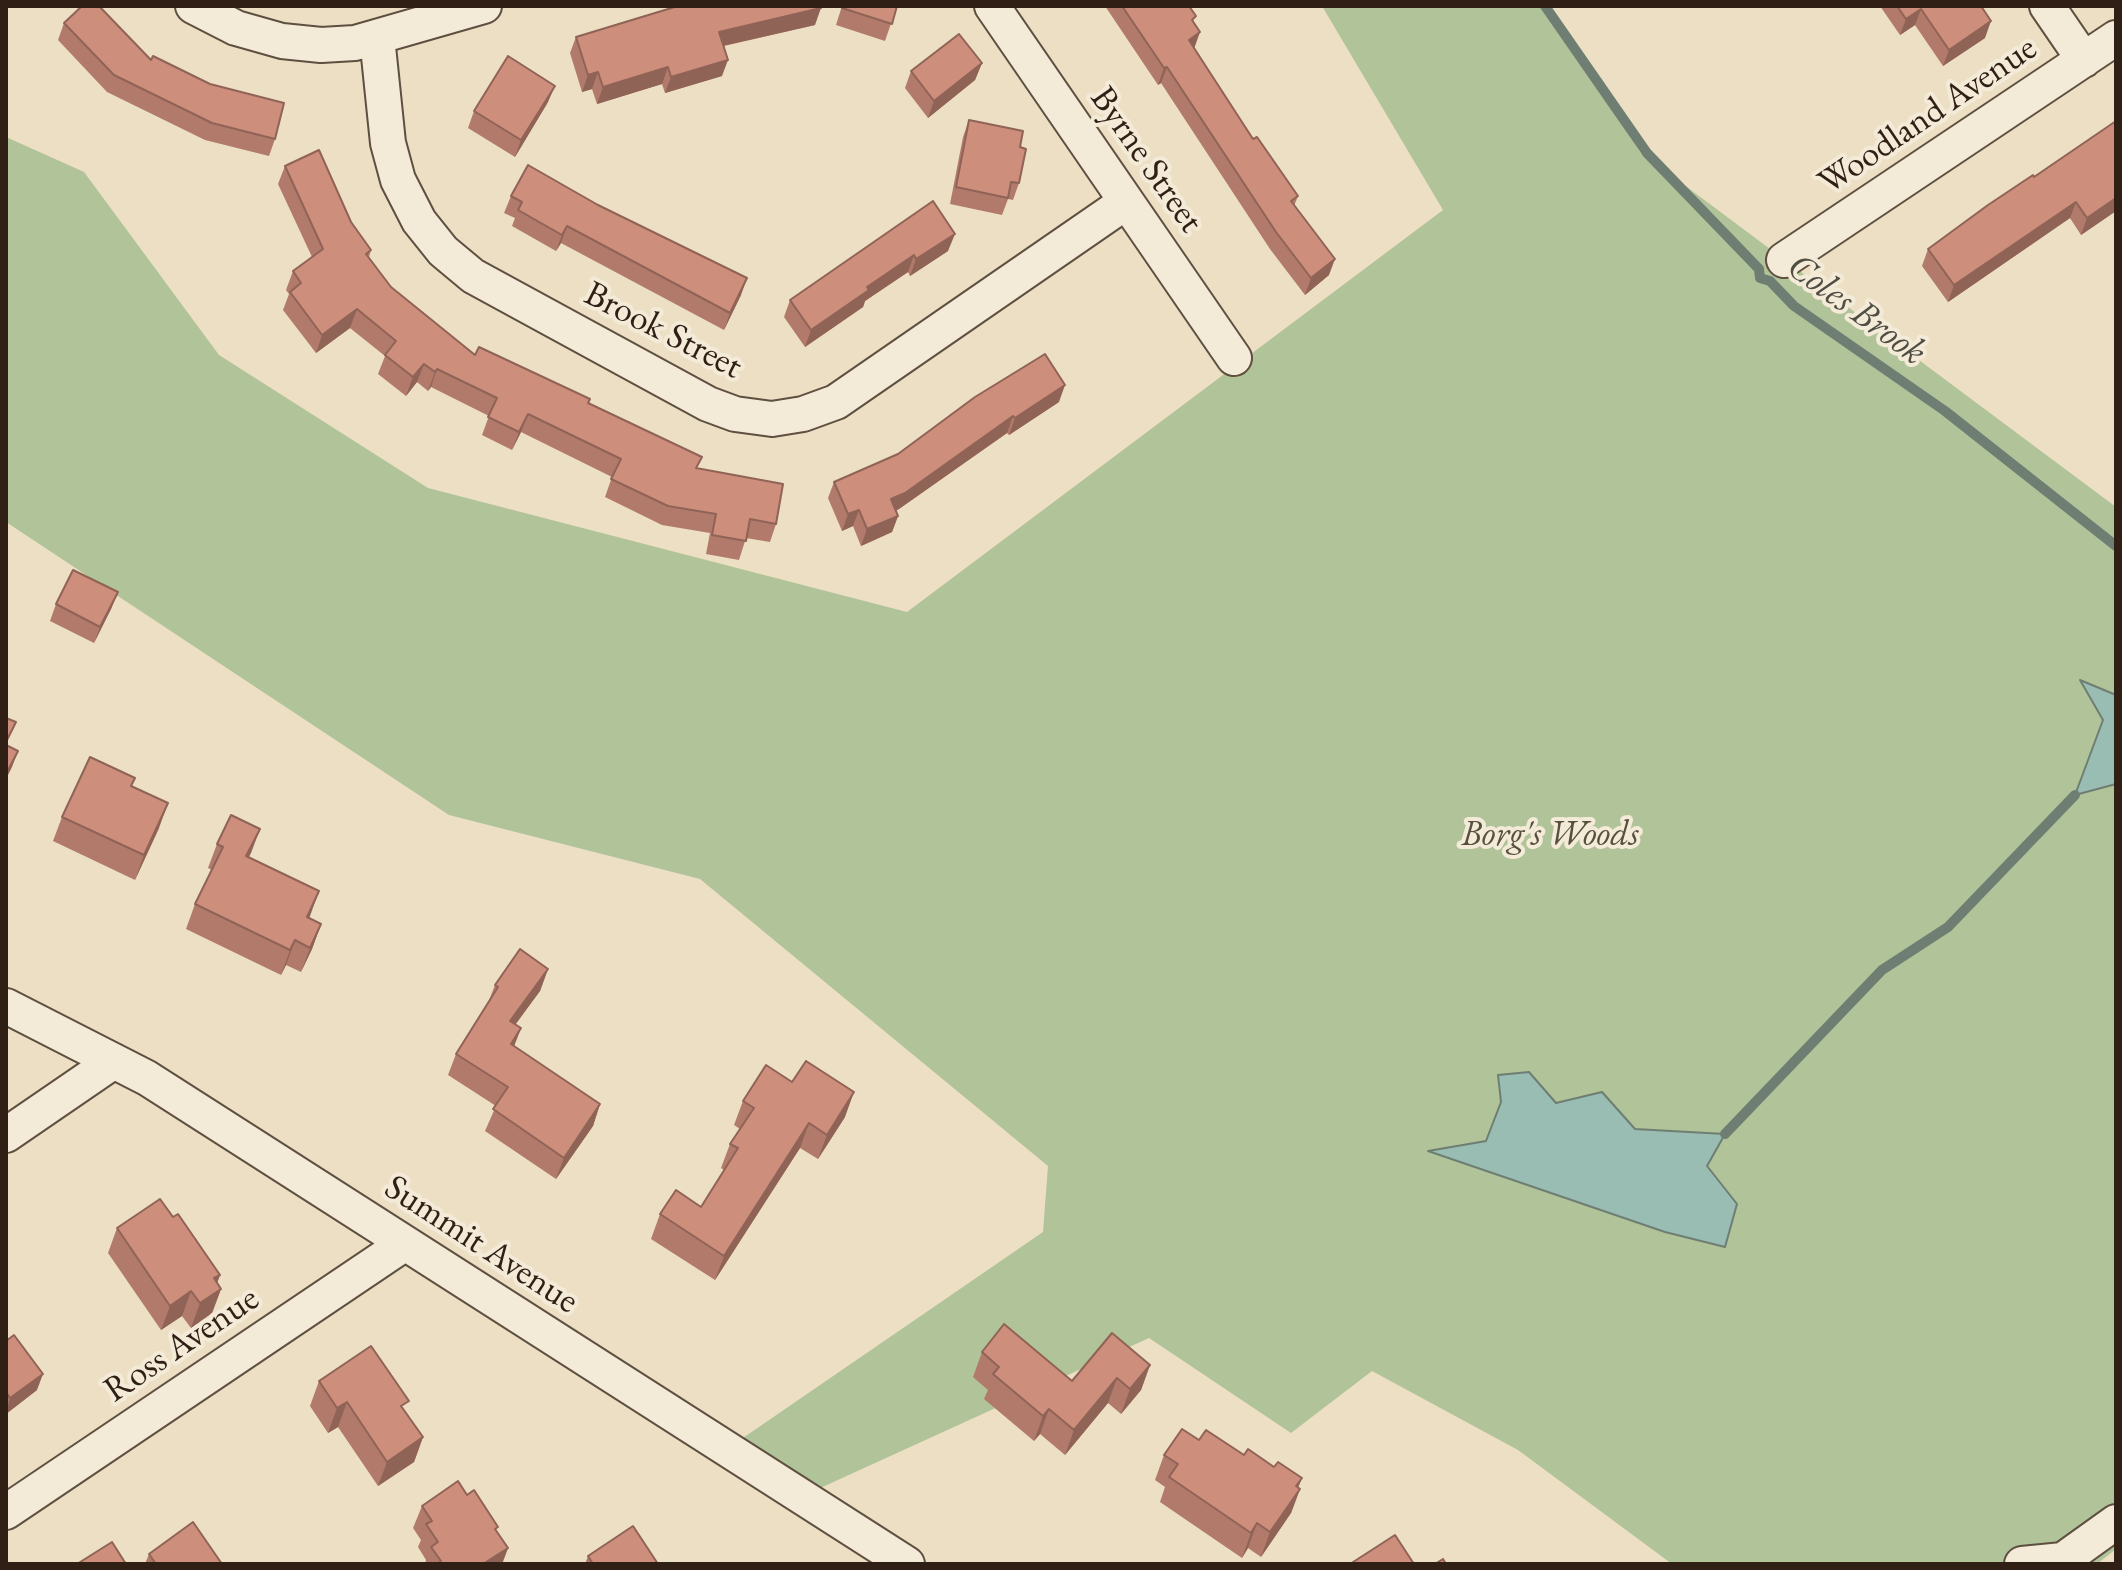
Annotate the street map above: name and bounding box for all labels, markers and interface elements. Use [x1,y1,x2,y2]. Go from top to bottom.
street label: Woodland Avenue [1811,27,2045,205]
street label: Byrne Street [1080,79,1212,241]
water label: Coles Brook [1777,244,1935,376]
street label: Brook Street [577,273,749,389]
park label: Borg's Woods [1461,813,1639,857]
street label: Summit Avenue [376,1166,586,1324]
street label: Ross Avenue [96,1278,268,1412]

